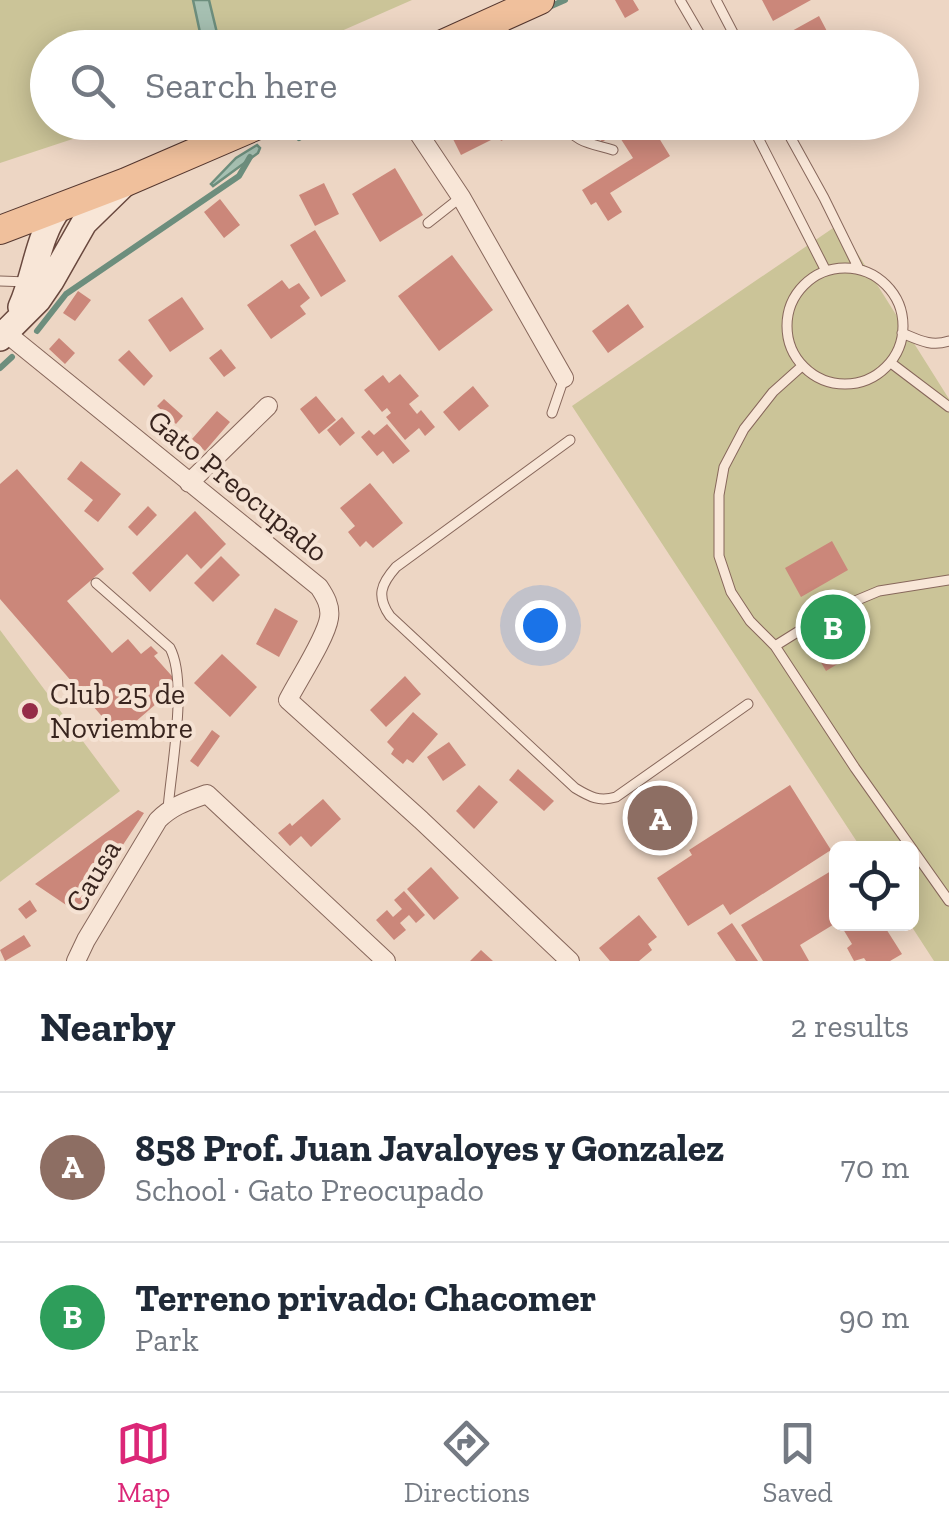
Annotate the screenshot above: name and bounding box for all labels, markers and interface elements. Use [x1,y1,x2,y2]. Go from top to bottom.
search box [30,30,919,140]
icon: search [65,58,120,113]
text: Search here [145,62,337,108]
street label: Gato Preocupado [141,402,335,570]
pin: B [800,590,866,664]
your location [515,600,566,651]
place label: Club 25 de Noviembre [50,676,193,746]
marker: Club 25 de Noviembre [19,700,41,722]
pin: A [628,780,692,856]
street label: Causa [57,833,129,919]
map controls [829,841,919,931]
button: locate [829,841,919,931]
text: Nearby [40,1001,176,1052]
text: 2 results [790,1007,909,1045]
text: 858 Prof. Juan Javaloyes y Gonzalez [135,1125,724,1171]
text: A [62,1148,83,1186]
text: 70 m [841,1148,909,1186]
text: School · Gato Preocupado [135,1171,484,1209]
text: Terreno privado: Chacomer [135,1275,596,1321]
text: B [63,1298,82,1336]
text: 90 m [839,1298,909,1336]
text: Park [135,1321,199,1359]
tab: Map [116,1416,171,1509]
tab: Directions [404,1416,530,1509]
tab: Saved [763,1416,833,1509]

